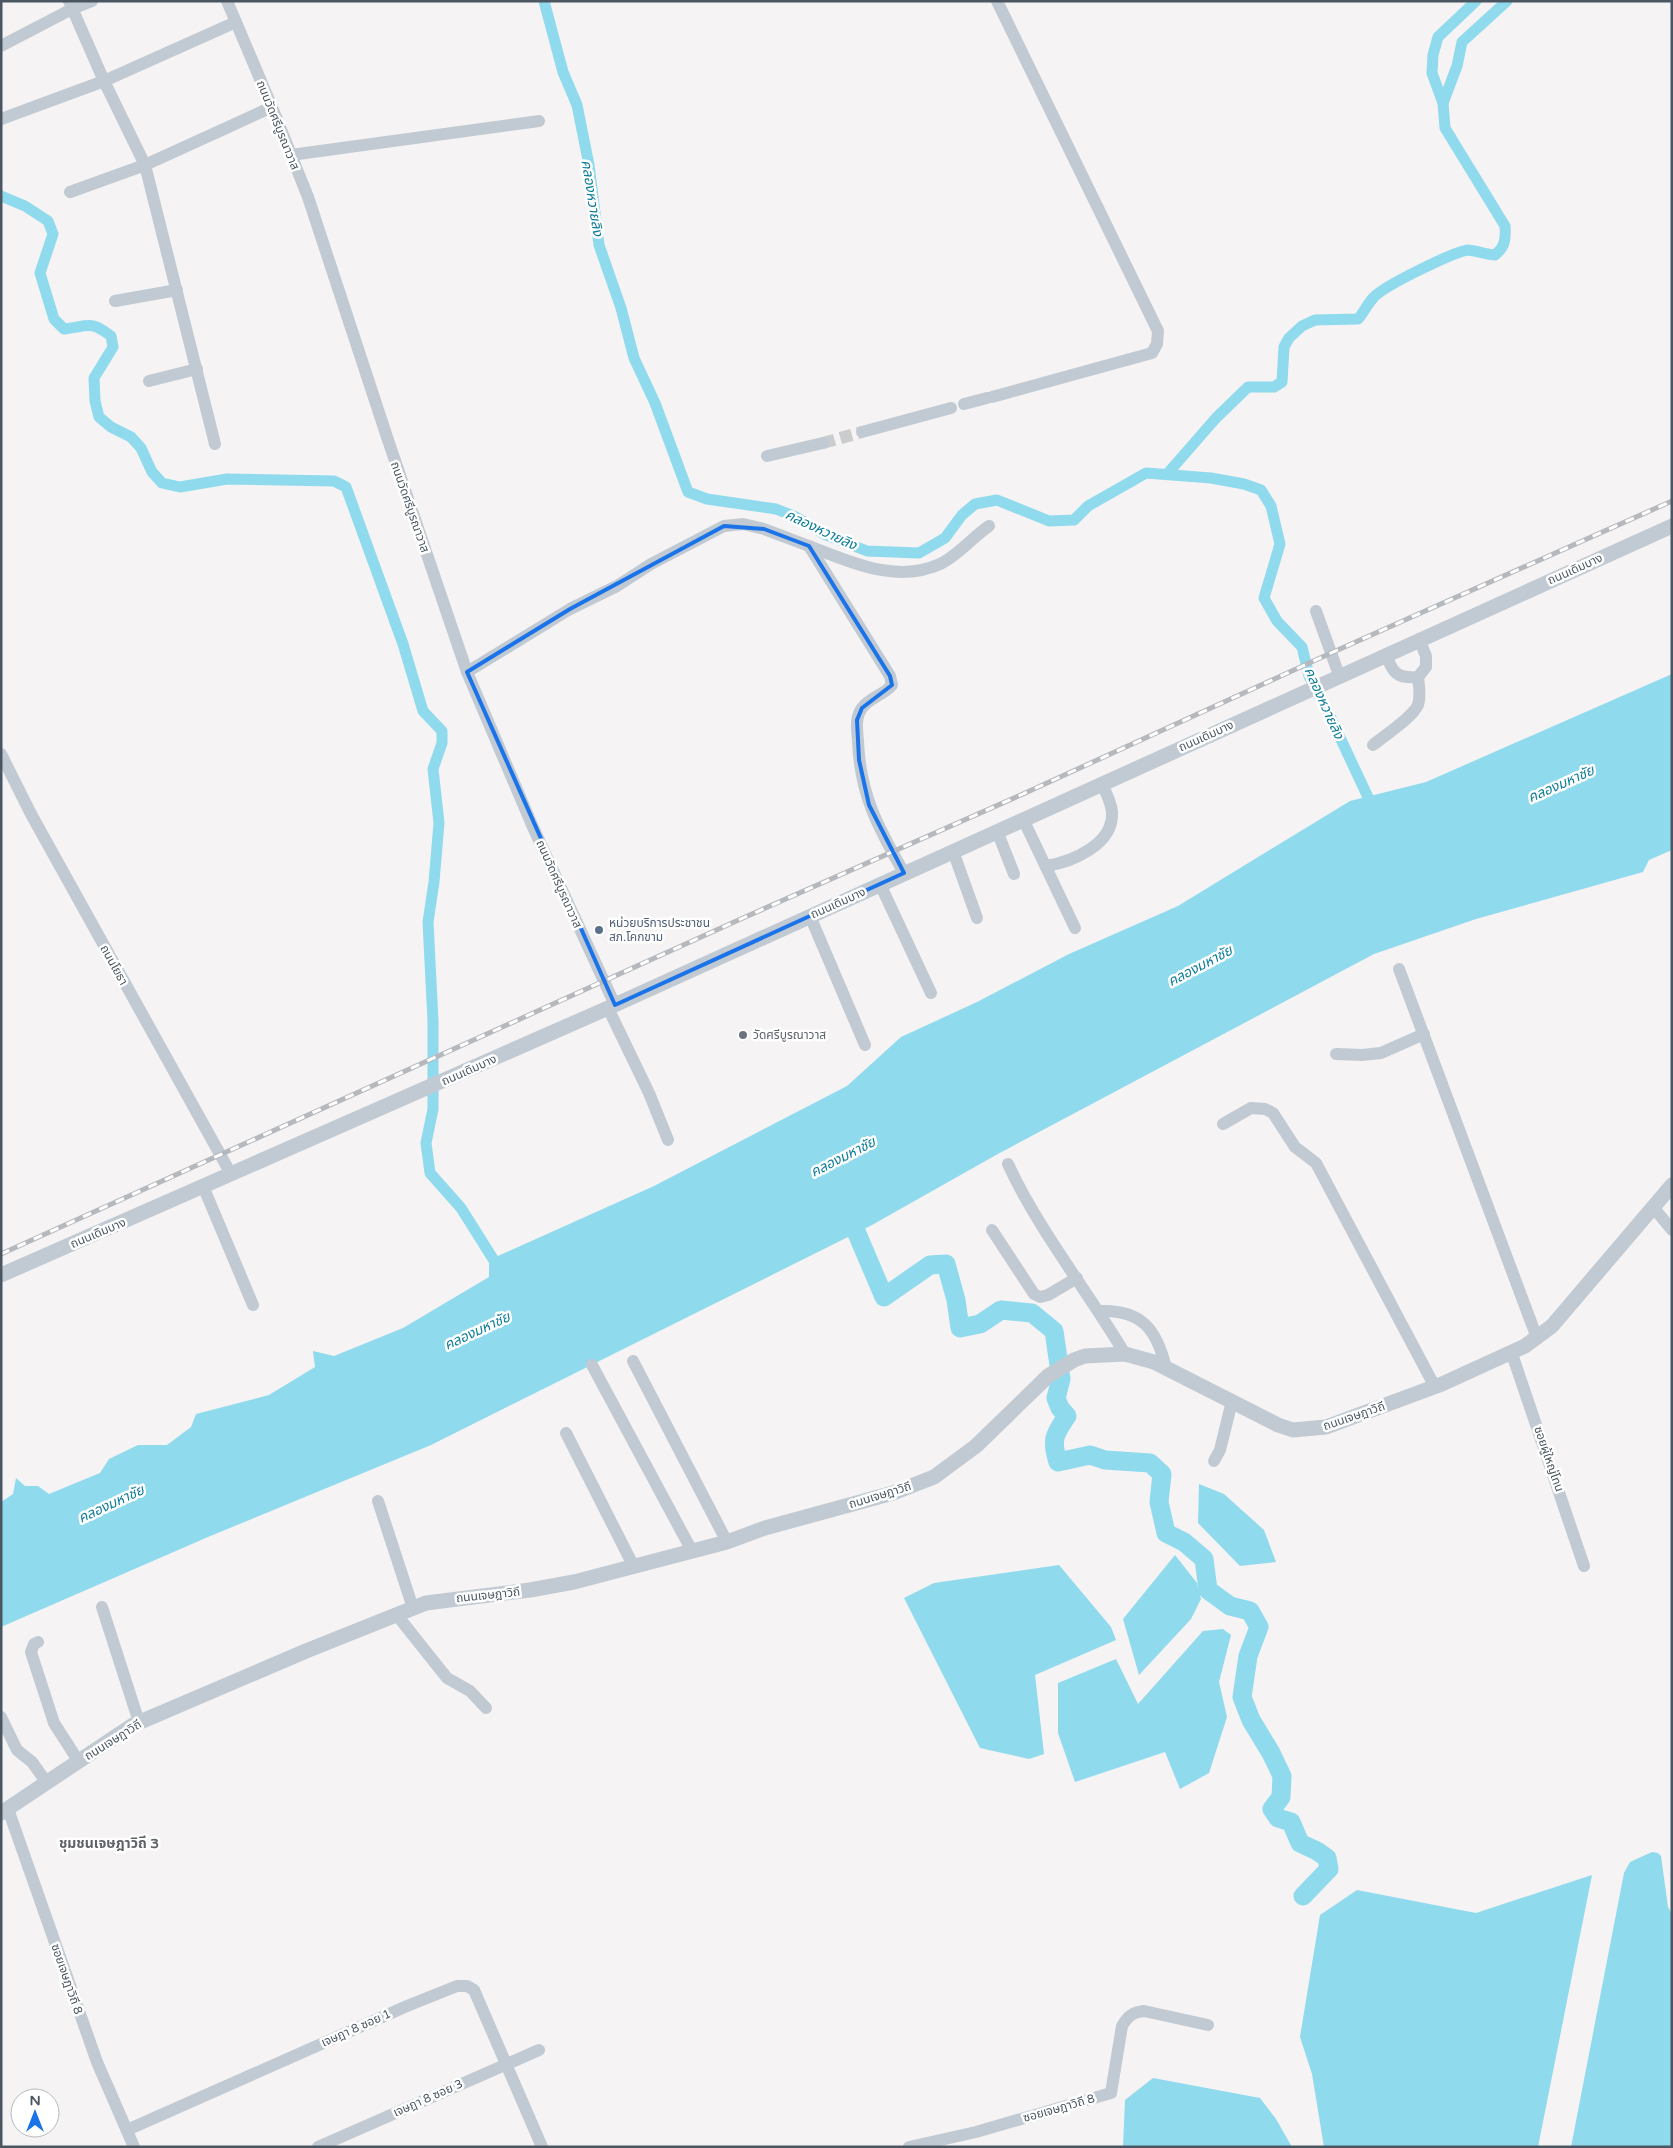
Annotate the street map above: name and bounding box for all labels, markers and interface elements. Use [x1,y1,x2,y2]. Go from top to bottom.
street label: ถนนวัดศรีบูรณาวาส [254,78,302,172]
water label: คลองหวายลิง [578,159,607,239]
street label: ถนนวัดศรีบูรณาวาส [388,460,432,554]
water label: คลองหวายลิง [783,506,861,555]
street label: ถนนเดิมบาง [1545,551,1605,587]
water label: คลองหวายลิง [1301,664,1348,743]
street label: ถนนเดิมบาง [1176,718,1236,754]
water label: คลองมหาชัย [1525,761,1598,806]
street label: ถนนวัดศรีบูรณาวาส [533,838,585,930]
street label: ถนนเดิมบาง [808,885,868,921]
place label: หน่วยบริการประชาชน สภ.โคกขาม [609,916,710,944]
marker: หน่วยบริการประชาชน สภ.โคกขาม [593,924,605,936]
water label: คลองมหาชัย [1165,941,1237,990]
street label: ถนนโยธา [97,942,131,988]
place label: วัดศรีบูรณาวาส [753,1028,826,1042]
marker: วัดศรีบูรณาวาส [737,1029,749,1041]
street label: ถนนเดิมบาง [439,1052,499,1088]
water label: คลองมหาชัย [808,1133,880,1181]
street label: ถนนเดิมบาง [68,1215,128,1251]
water label: คลองมหาชัย [441,1308,514,1354]
street label: ถนนเจษฎาวิถี [1321,1399,1387,1433]
street label: ซอยผู้ใหญ่โทน [1531,1424,1567,1494]
street label: ถนนเจษฎาวิถี [847,1479,913,1511]
water label: คลองมหาชัย [75,1481,148,1527]
street label: ถนนเจษฎาวิถี [455,1585,521,1605]
street label: ถนนเจษฎาวิถี [82,1717,144,1763]
district label: ชุมชนเจษฎาวิถี 3 [59,1835,159,1852]
street label: ซอยเจษฎาวิถี 8 [48,1942,86,2016]
street label: เจษฎา 8 ซอย 1 [319,2006,393,2050]
street label: เจษฎา 8 ซอย 3 [391,2076,465,2120]
north arrow [10,2088,60,2138]
street label: ซอยเจษฎาวิถี 8 [1022,2091,1096,2125]
text: N [29,2092,41,2109]

